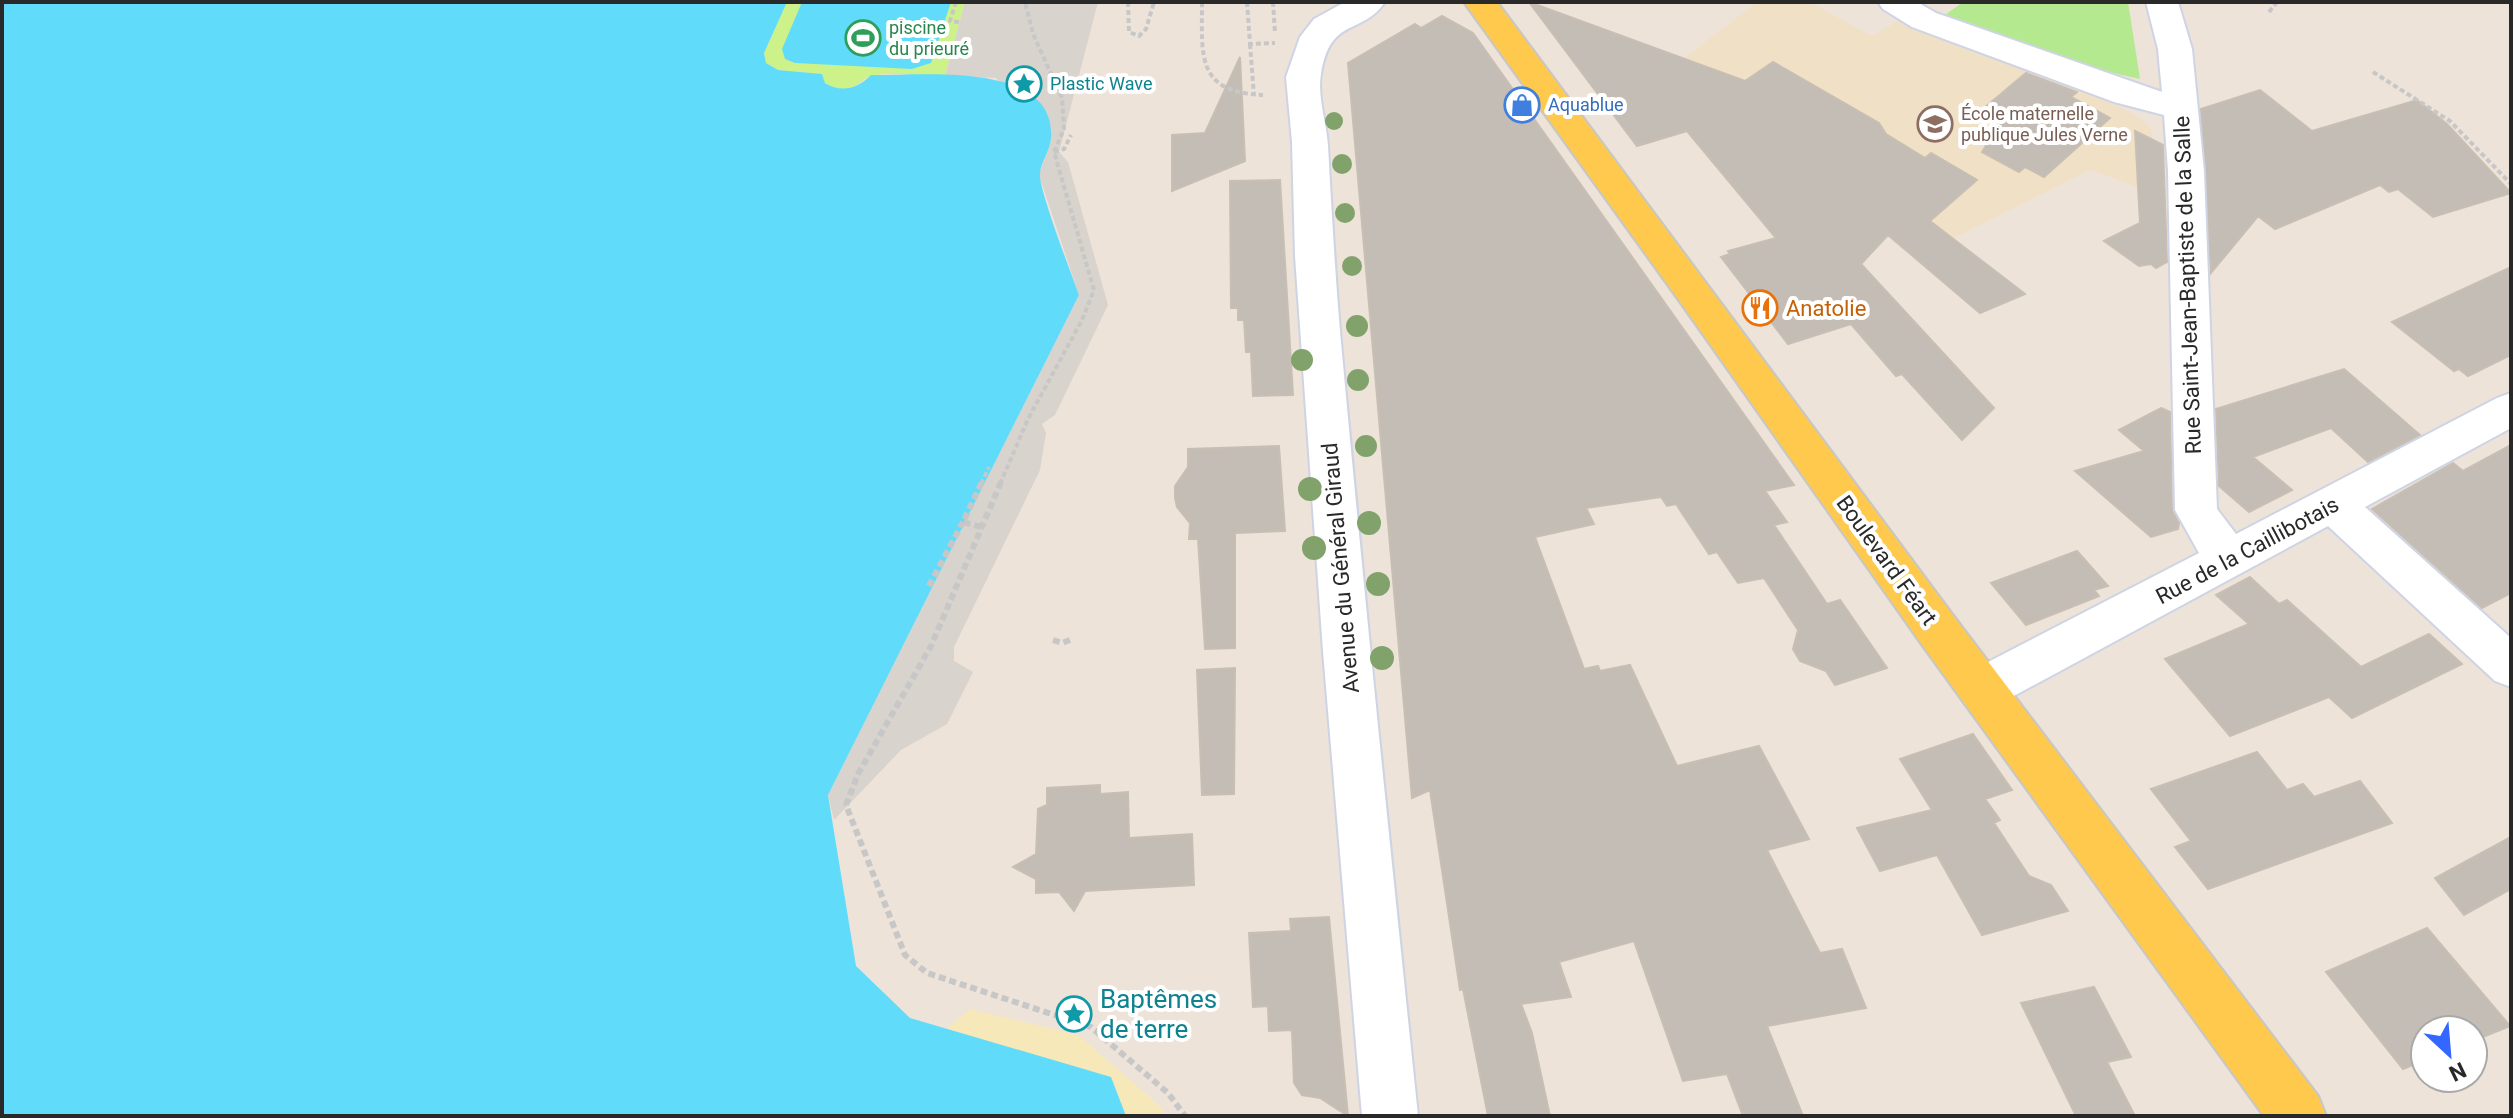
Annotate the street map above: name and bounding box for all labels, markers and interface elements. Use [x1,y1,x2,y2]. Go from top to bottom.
place label: piscine du prieuré [889,17,969,59]
sports icon: piscine du prieuré [844,19,882,57]
place icon: Plastic Wave [1005,65,1043,103]
place label: Plastic Wave [1050,73,1152,94]
shop icon: Aquablue [1503,86,1541,124]
place label: Aquablue [1548,94,1624,115]
place label: École maternelle publique Jules Verne [1961,103,2128,145]
school or university icon: École maternelle publique Jules Verne [1916,105,1954,143]
street label: Rue Saint-Jean-Baptiste de la Salle [2169,115,2206,455]
restaurant icon: Anatolie [1741,289,1779,327]
place label: Anatolie [1786,296,1866,321]
street label: Avenue du Général Giraud [1317,442,1364,694]
street label: Boulevard Féart [1831,491,1942,630]
street label: Rue de la Caillibotais [2151,492,2343,609]
place label: Baptêmes de terre [1100,984,1217,1044]
place icon: Baptêmes de terre [1055,995,1093,1033]
north arrow [2409,1014,2489,1094]
text: N [2445,1057,2470,1086]

